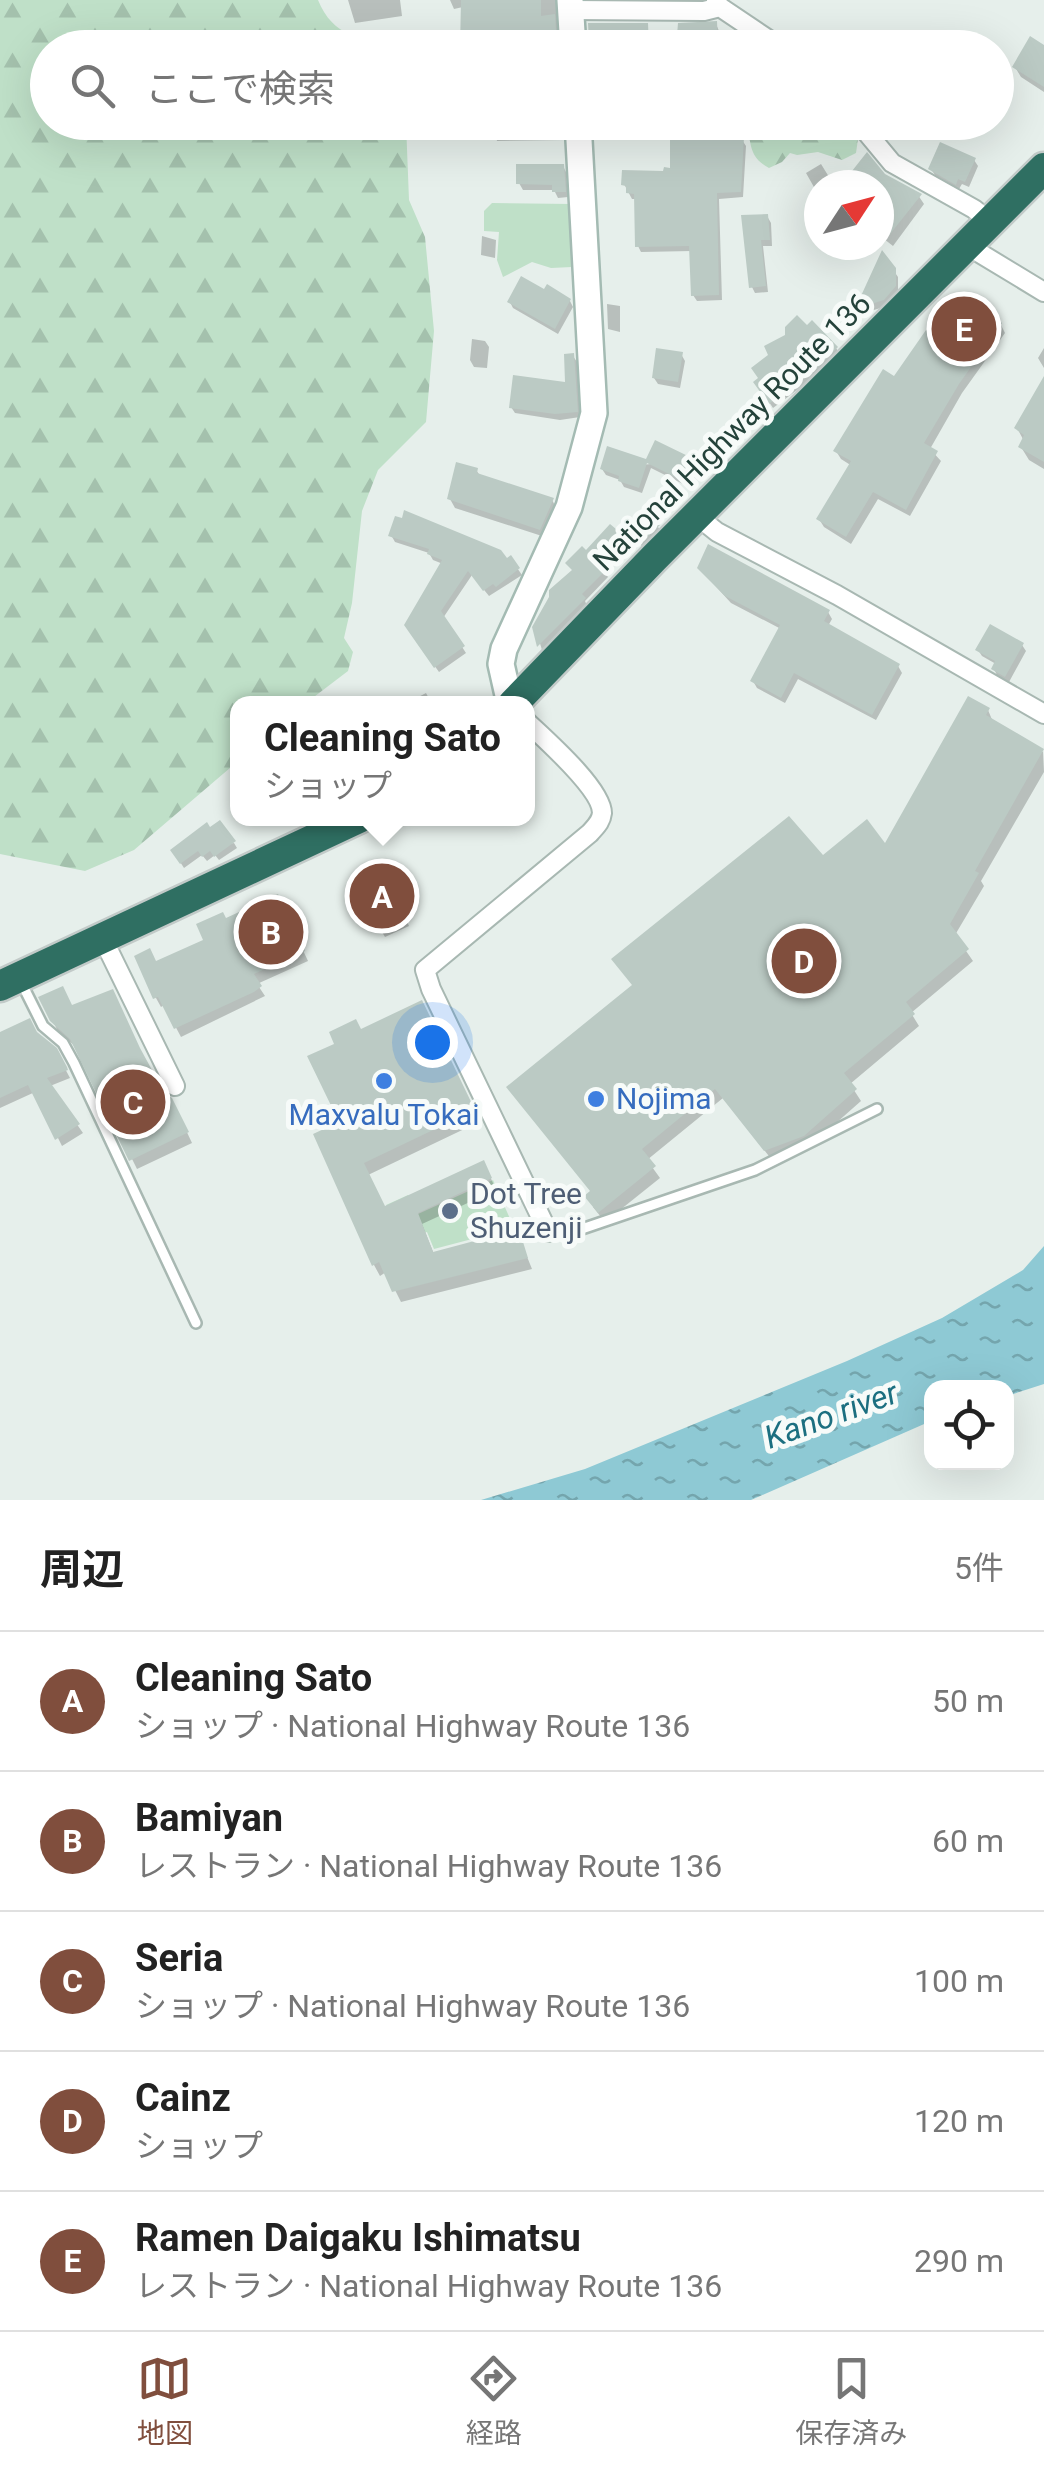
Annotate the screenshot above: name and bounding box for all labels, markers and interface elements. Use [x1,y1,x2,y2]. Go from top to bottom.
search box [30,30,1014,140]
icon: search [65,58,120,113]
text: ここで検索 [145,67,335,111]
north arrow [804,170,894,260]
street label: National Highway Route 136 [586,286,878,578]
pin: E [932,292,996,366]
popup [230,696,535,826]
text: Cleaning Sato [264,716,501,760]
text: ショップ [264,767,392,805]
pin: A [350,858,414,934]
pin: B [238,894,304,970]
pin: D [772,924,836,998]
your location [407,1017,458,1068]
pin: C [100,1064,166,1140]
marker: Maxvalu Tokai [373,1070,395,1092]
place label: Nojima [616,1081,712,1116]
marker: Nojima [585,1088,607,1110]
place label: Maxvalu Tokai [288,1097,480,1132]
place label: Dot Tree Shuzenji [470,1176,582,1245]
marker: Dot Tree Shuzenji [439,1200,461,1222]
water label: Kano river [759,1373,904,1457]
map controls [924,1380,1014,1470]
button: locate [924,1380,1014,1470]
text: 周辺 [40,1545,124,1594]
text: 5件 [954,1549,1004,1587]
text: Cleaning Sato [135,1656,372,1700]
text: A [62,1682,83,1720]
text: 50 m [932,1682,1004,1720]
text: ショップ · National Highway Route 136 [135,1707,690,1745]
text: Bamiyan [135,1796,283,1840]
text: B [62,1822,83,1860]
text: 60 m [932,1822,1004,1860]
text: レストラン · National Highway Route 136 [135,1847,722,1885]
text: Seria [135,1936,223,1980]
text: C [62,1962,83,2000]
text: 100 m [914,1962,1004,2000]
text: ショップ · National Highway Route 136 [135,1987,690,2025]
text: Cainz [135,2076,231,2120]
text: D [62,2102,83,2140]
text: 120 m [914,2102,1004,2140]
text: ショップ [135,2127,263,2165]
text: Ramen Daigaku Ishimatsu [135,2216,581,2260]
text: E [64,2242,82,2280]
text: 290 m [914,2242,1004,2280]
text: レストラン · National Highway Route 136 [135,2267,722,2305]
tab: 地図 [137,2351,193,2451]
tab: 経路 [466,2351,522,2451]
tab: 保存済み [795,2351,907,2451]

